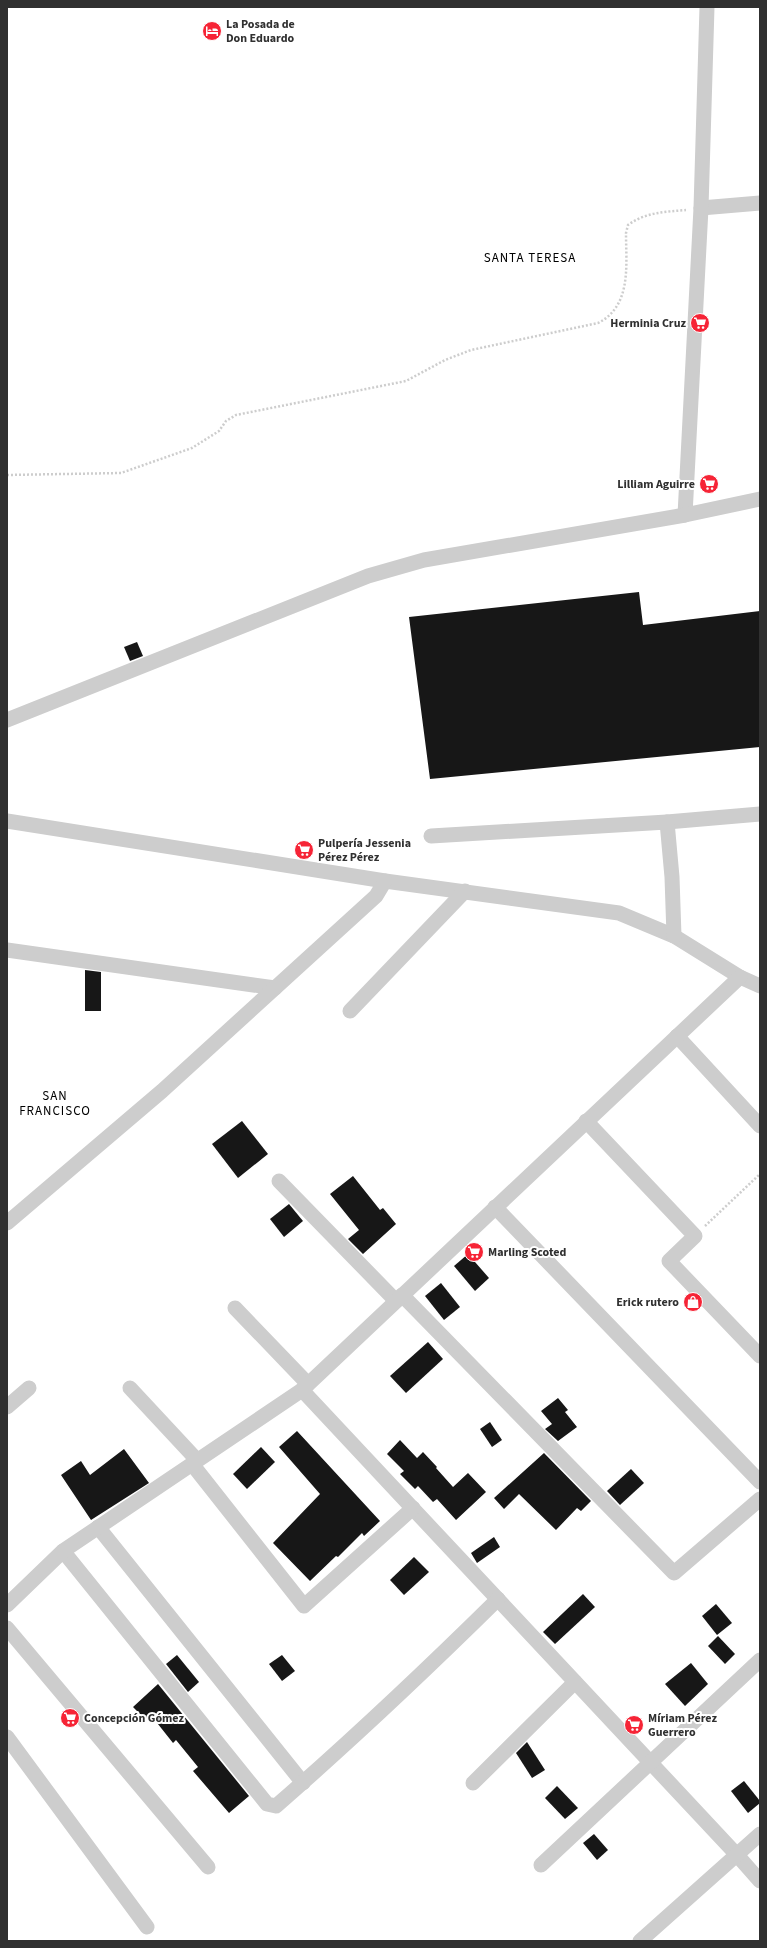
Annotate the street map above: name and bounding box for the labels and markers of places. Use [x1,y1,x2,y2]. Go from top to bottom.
place label: La Posada de Don Eduardo [226,16,295,47]
hotel icon: La Posada de Don Eduardo [201,20,223,42]
supermarket icon: Herminia Cruz [689,312,711,334]
place label: Herminia Cruz [610,315,686,332]
supermarket icon: Lilliam Aguirre [698,473,720,495]
place label: Lilliam Aguirre [617,476,695,493]
place label: Pulpería Jessenia Pérez Pérez [318,835,411,866]
supermarket icon: Pulpería Jessenia Pérez Pérez [293,839,315,861]
supermarket icon: Marling Scoted [463,1241,485,1263]
place label: Marling Scoted [488,1244,567,1261]
shop icon: Erick rutero [682,1291,704,1313]
place label: Erick rutero [616,1294,679,1311]
supermarket icon: Concepción Gómez [59,1707,81,1729]
place label: Concepción Gómez [84,1710,184,1727]
place label: Míriam Pérez Guerrero [648,1710,717,1741]
supermarket icon: Míriam Pérez Guerrero [623,1714,645,1736]

